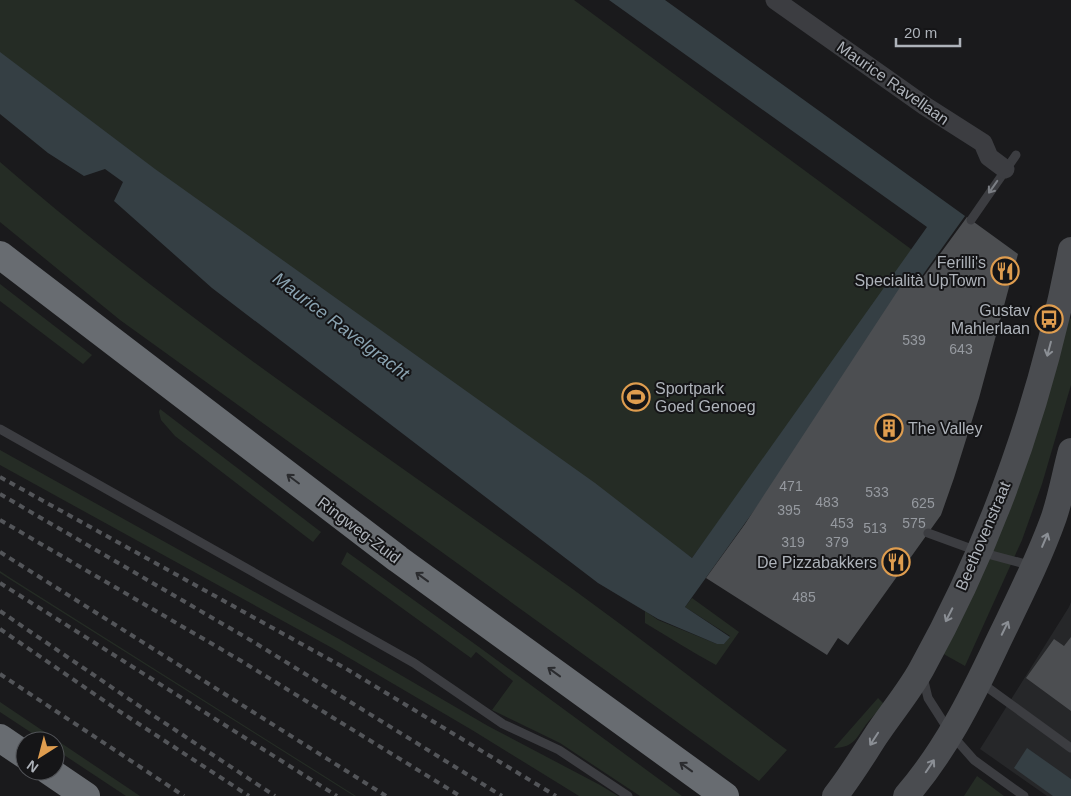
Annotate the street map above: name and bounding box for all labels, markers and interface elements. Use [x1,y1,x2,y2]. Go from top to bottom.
scale bar [896,15,960,47]
text: 20 m [904,24,937,41]
street label: Maurice Ravellaan [834,38,952,128]
one-way arrow [987,180,998,193]
place label: Ferilli's Specialità UpTown [854,254,986,289]
restaurant icon: Ferilli's Specialità UpTown [990,256,1020,286]
water label: Maurice Ravelgracht [269,268,414,384]
place label: Gustav Mahlerlaan [951,302,1030,337]
bus stop icon: Gustav Mahlerlaan [1034,304,1064,334]
house number: 539 [902,332,926,348]
one-way arrow [1043,340,1053,356]
house number: 643 [949,341,973,357]
place label: Sportpark Goed Genoeg [655,380,756,415]
sports icon: Sportpark Goed Genoeg [621,382,651,412]
building icon: The Valley [874,413,904,443]
place label: The Valley [908,420,982,437]
one-way arrow [286,474,299,485]
house number: 471 [779,478,803,494]
street label: Beethovenstraat [952,479,1014,593]
house number: 533 [865,484,889,500]
street label: Ringweg-Zuid [314,494,404,566]
house number: 483 [815,494,839,510]
house number: 625 [911,495,935,511]
house number: 395 [777,502,801,518]
house number: 453 [830,515,854,531]
house number: 575 [902,515,926,531]
house number: 513 [863,520,887,536]
one-way arrow [1040,533,1050,548]
house number: 319 [781,534,805,550]
house number: 379 [825,534,849,550]
restaurant icon: De Pizzabakkers [881,547,911,577]
place label: De Pizzabakkers [757,554,877,571]
one-way arrow [415,572,429,582]
house number: 485 [792,589,816,605]
one-way arrow [944,607,953,622]
one-way arrow [1000,621,1010,636]
one-way arrow [547,667,561,677]
north arrow [15,731,65,781]
one-way arrow [869,731,879,745]
text: N [24,757,41,776]
one-way arrow [925,760,935,774]
one-way arrow [679,762,693,773]

